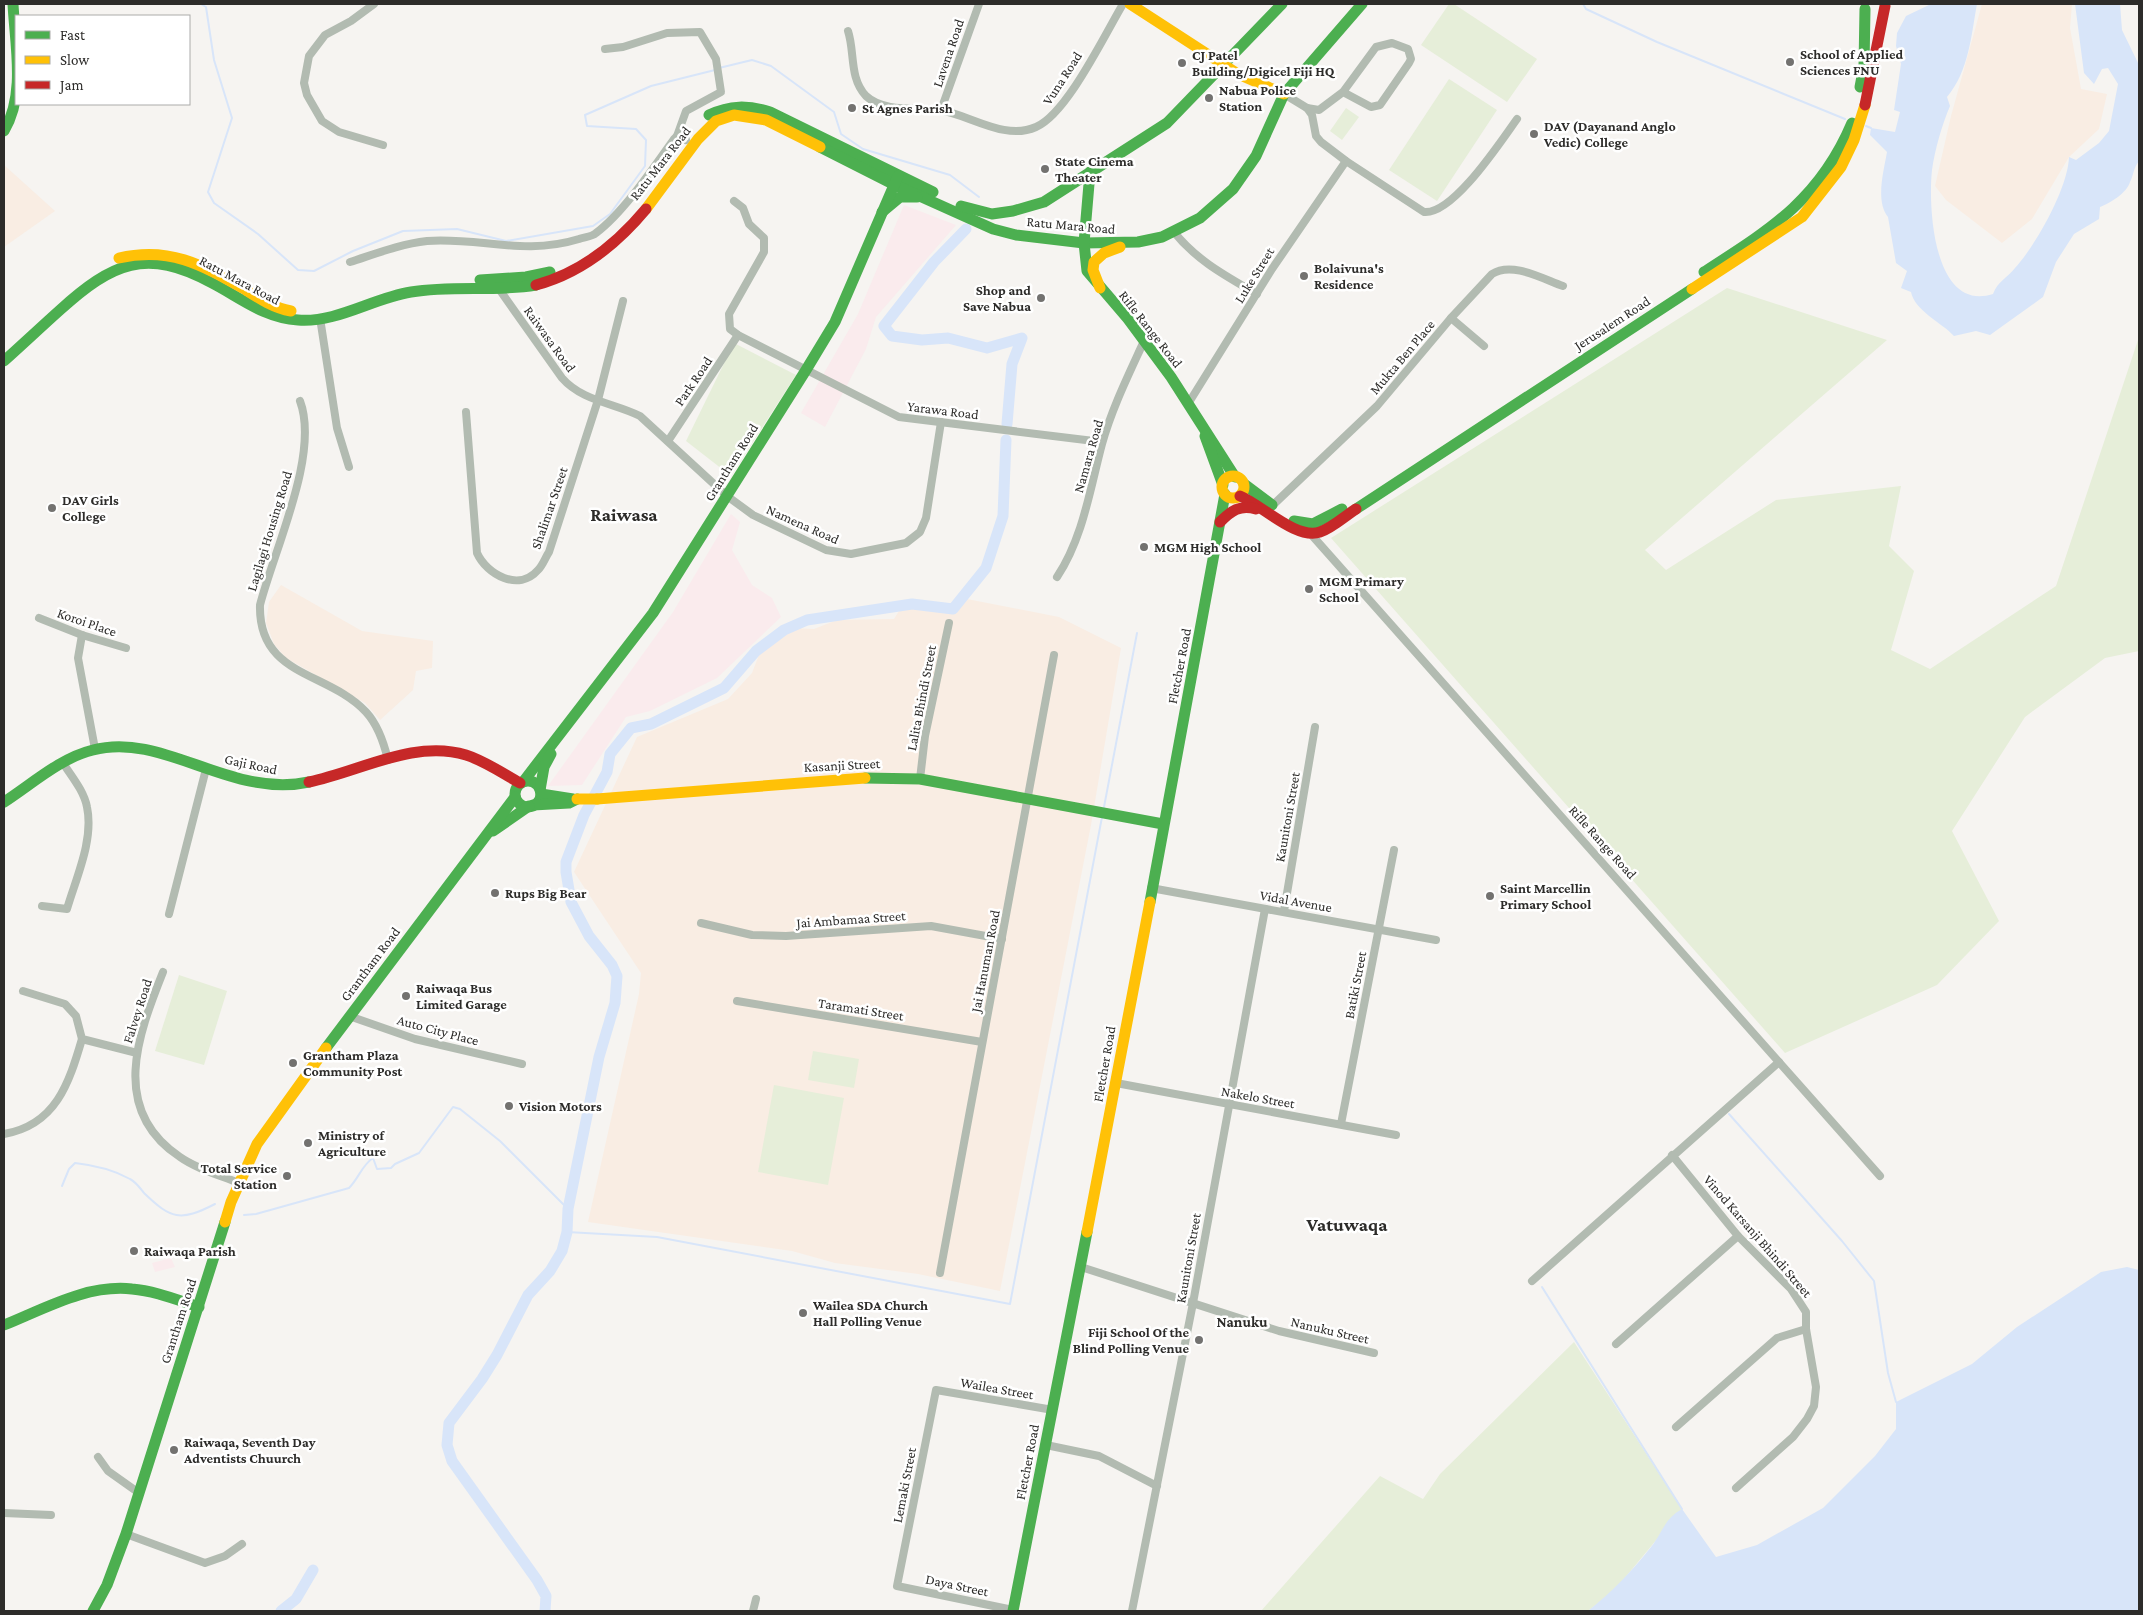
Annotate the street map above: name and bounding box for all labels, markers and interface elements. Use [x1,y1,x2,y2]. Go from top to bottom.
legend [15,15,190,105]
street label: Lavena Road [929,16,967,89]
text: Fast [60,27,86,43]
place label: School of Applied Sciences FNU [1800,46,1903,78]
place label: CJ Patel Building/Digicel Fiji HQ [1192,47,1336,80]
street label: Vuna Road [1039,48,1085,108]
text: Slow [60,52,90,68]
marker: School of Applied Sciences FNU [1784,56,1796,68]
marker: CJ Patel Building/Digicel Fiji HQ [1176,57,1188,69]
text: Jam [58,77,83,94]
place label: Nabua Police Station [1219,82,1296,114]
marker: Nabua Police Station [1203,92,1215,104]
place label: St Agnes Parish [862,100,953,116]
marker: St Agnes Parish [846,102,858,114]
place label: DAV (Dayanand Anglo Vedic) College [1543,118,1676,151]
street label: Ratu Mara Road [626,122,694,203]
marker: DAV (Dayanand Anglo Vedic) College [1528,128,1540,140]
place label: State Cinema Theater [1055,153,1134,185]
marker: State Cinema Theater [1039,163,1051,175]
street label: Ratu Mara Road [1026,213,1117,237]
street label: Luke Street [1231,244,1278,306]
street label: Ratu Mara Road [197,252,284,308]
place label: Bolaivuna's Residence [1314,260,1384,292]
marker: Bolaivuna's Residence [1298,270,1310,282]
place label: Shop and Save Nabua [963,282,1031,314]
street label: Rifle Range Road [1116,287,1186,371]
marker: Shop and Save Nabua [1035,292,1047,304]
street label: Jerusalem Road [1570,292,1653,354]
street label: Raiwasa Road [521,303,580,376]
street label: Mukta Ben Place [1366,316,1438,398]
street label: Park Road [671,353,716,409]
street label: Yarawa Road [906,398,980,422]
street label: Namara Road [1070,417,1106,495]
street label: Grantham Road [701,420,762,504]
street label: Shalimar Street [527,464,571,551]
street label: Lagilagi Housing Road [243,468,295,593]
place label: DAV Girls College [62,492,119,524]
street label: Namena Road [764,501,842,547]
marker: DAV Girls College [46,502,58,514]
district label: Raiwasa [590,504,658,525]
place label: MGM High School [1154,539,1261,555]
marker: MGM High School [1138,541,1150,553]
place label: MGM Primary School [1319,573,1404,605]
marker: MGM Primary School [1303,583,1315,595]
street label: Koroi Place [55,604,119,640]
street label: Fletcher Road [1164,626,1194,705]
street label: Lalita Bhindi Street [903,643,939,752]
street label: Gaji Road [223,751,279,778]
street label: Kasanji Street [803,755,881,776]
street label: Kaunitoni Street [1271,770,1303,863]
street label: Rifle Range Road [1566,802,1641,882]
place label: Saint Marcellin Primary School [1500,880,1591,912]
place label: Rups Big Bear [505,885,587,901]
marker: Rups Big Bear [489,887,501,899]
street label: Vidal Avenue [1259,887,1333,915]
marker: Saint Marcellin Primary School [1484,890,1496,902]
street label: Jai Ambamaa Street [794,907,907,931]
street label: Jai Hanuman Road [967,908,1003,1015]
street label: Grantham Road [337,923,403,1004]
street label: Batiki Street [1341,950,1369,1020]
street label: Falvey Road [119,976,155,1045]
place label: Raiwaqa Bus Limited Garage [416,980,507,1012]
marker: Raiwaqa Bus Limited Garage [400,990,412,1002]
street label: Taramati Street [817,994,905,1024]
street label: Auto City Place [395,1011,481,1049]
street label: Fletcher Road [1089,1024,1119,1103]
place label: Grantham Plaza Community Post [303,1047,403,1079]
marker: Grantham Plaza Community Post [287,1057,299,1069]
street label: Nakelo Street [1220,1083,1296,1111]
place label: Vision Motors [518,1098,602,1114]
marker: Vision Motors [503,1100,515,1112]
place label: Ministry of Agriculture [317,1127,387,1159]
marker: Ministry of Agriculture [302,1137,314,1149]
place label: Total Service Station [200,1160,277,1192]
marker: Total Service Station [281,1170,293,1182]
street label: Vinod Karsanji Bhindi Street [1700,1171,1816,1302]
street label: Kaunitoni Street [1172,1211,1204,1304]
district label: Vatuwaqa [1306,1214,1388,1235]
place label: Raiwaqa Parish [144,1243,236,1259]
marker: Raiwaqa Parish [128,1245,140,1257]
street label: Grantham Road [157,1276,199,1366]
place label: Wailea SDA Church Hall Polling Venue [812,1297,928,1329]
marker: Wailea SDA Church Hall Polling Venue [797,1307,809,1319]
street label: Nanuku Street [1289,1313,1371,1347]
district label: Nanuku [1216,1314,1268,1330]
place label: Fiji School Of the Blind Polling Venue [1073,1324,1189,1356]
marker: Fiji School Of the Blind Polling Venue [1193,1334,1205,1346]
street label: Wailea Street [959,1374,1035,1402]
street label: Fletcher Road [1012,1422,1042,1501]
place label: Raiwaqa, Seventh Day Adventists Chuurch [183,1434,316,1466]
marker: Raiwaqa, Seventh Day Adventists Chuurch [168,1444,180,1456]
street label: Lemaki Street [889,1446,919,1524]
street label: Daya Street [924,1571,990,1600]

